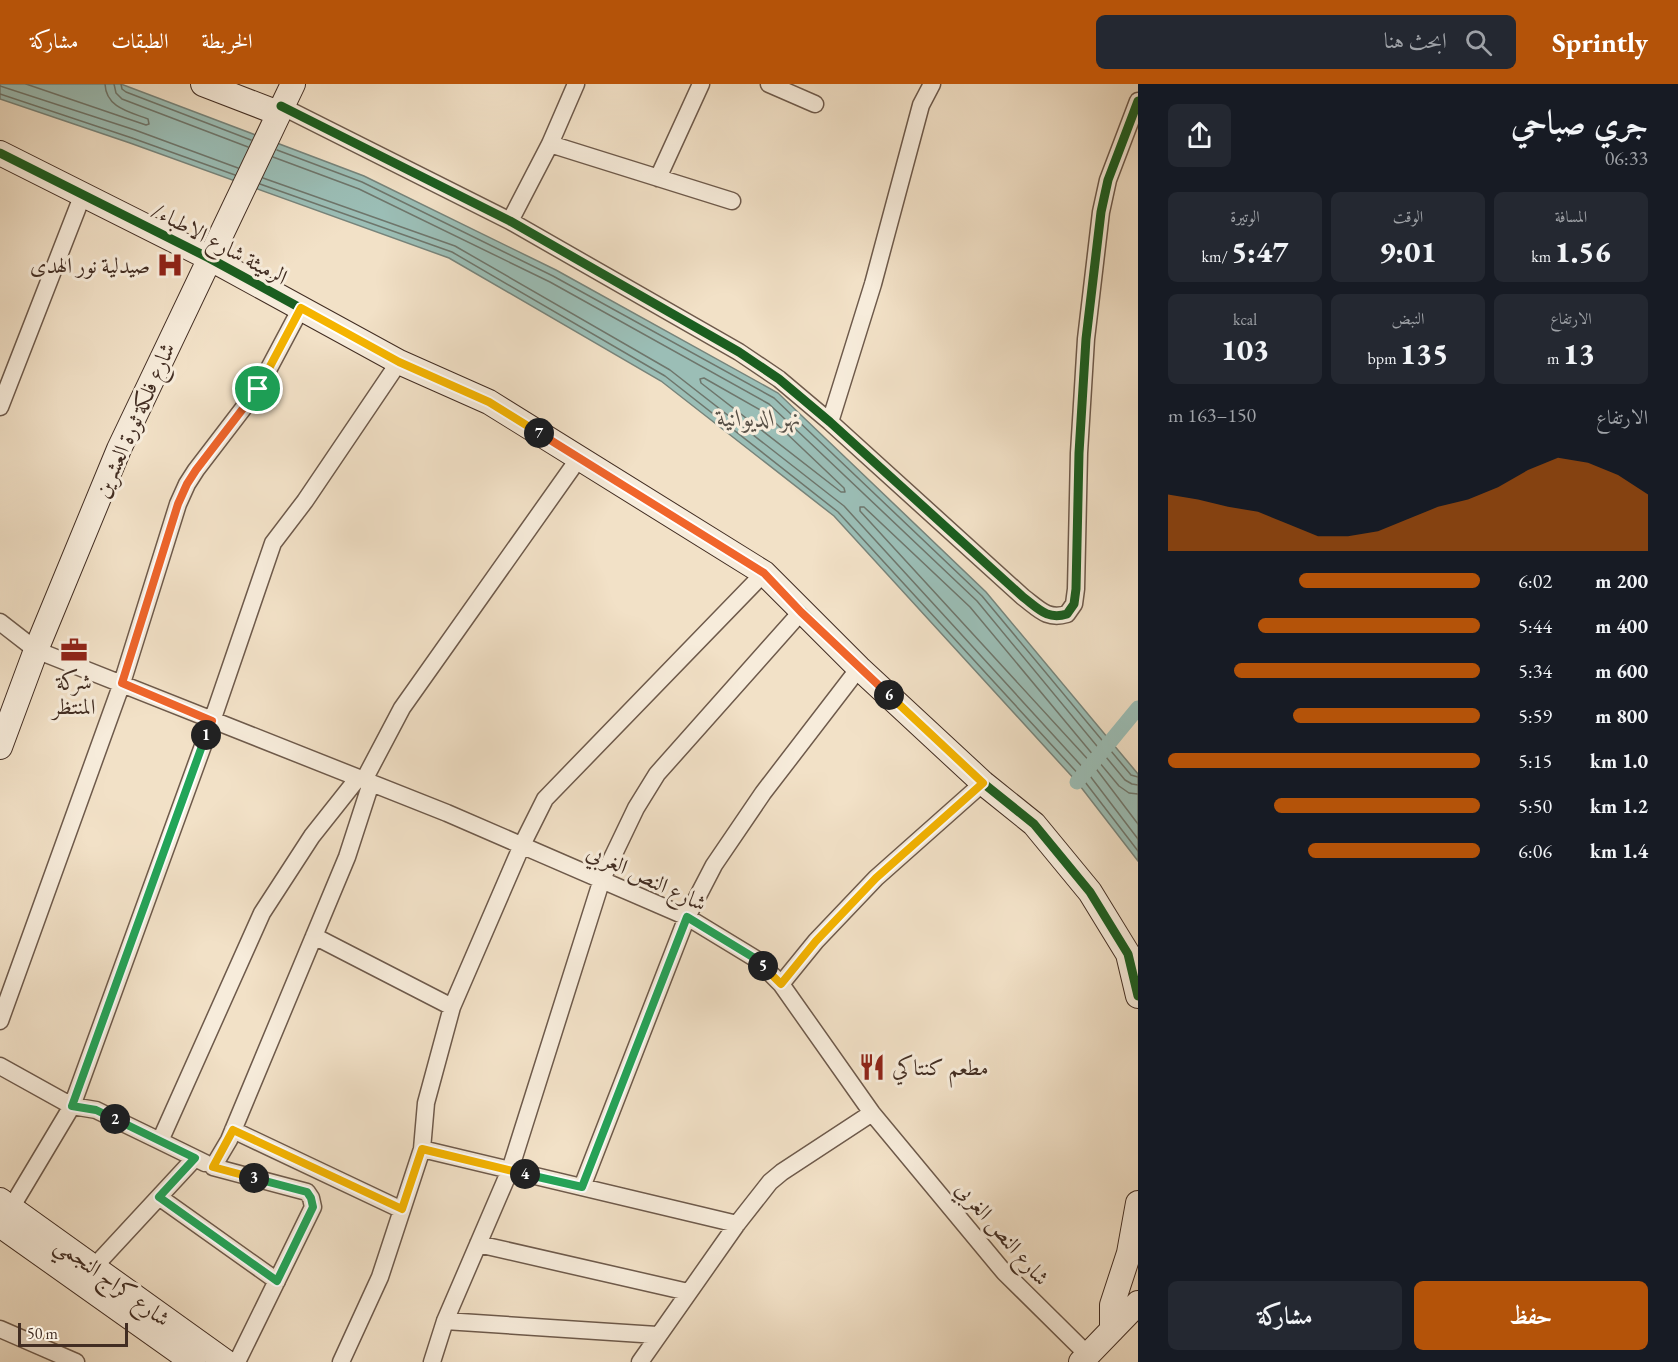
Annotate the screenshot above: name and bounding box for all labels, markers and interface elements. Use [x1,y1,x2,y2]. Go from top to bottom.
search box [1096,15,1516,69]
text: Sprintly [1552,24,1648,60]
text: ابحث هنا [1384,26,1447,55]
icon: search [1462,26,1495,59]
text: مشاركة [30,27,78,54]
text: الطبقات [111,27,168,54]
text: الخريطة [201,27,253,54]
text: جري صباحي [1511,101,1648,144]
button: share [1168,104,1231,167]
text: 06:33 [1605,145,1648,171]
street label: /الرميثة شارع الاطباء [145,196,293,295]
text: الوتيرة [1230,206,1260,227]
text: الوقت [1393,206,1423,227]
text: المسافة [1555,206,1587,227]
text: 5:47 [1231,232,1288,271]
text: 9:01 [1379,232,1437,271]
text: 1.56 [1555,232,1611,271]
text: /km [1202,246,1231,267]
text: km [1531,246,1555,267]
hospital icon: صيدلية نور الهدى [155,250,185,280]
place label: صيدلية نور الهدى [30,251,150,280]
text: النبض [1392,308,1424,329]
text: الارتفاع [1550,308,1592,329]
text: kcal [1233,309,1257,330]
text: 103 [1221,330,1269,369]
text: 135 [1400,334,1448,373]
text: 13 [1563,334,1595,373]
street label: شارع فلكة ثورة العشرين [87,338,185,504]
text: bpm [1368,348,1400,369]
text: m [1547,348,1563,369]
pin [232,363,283,414]
icon: arrive [241,372,274,405]
water label: نهر الديوانية [715,402,801,433]
text: 150–163 m [1168,402,1256,428]
text: الارتفاع [1596,404,1648,430]
pin: 7 [524,418,554,448]
text: 7 [535,422,543,443]
text: 6:02 [1518,568,1552,594]
text: 200 m [1595,568,1648,594]
text: 5:44 [1518,613,1552,639]
text: 400 m [1595,613,1648,639]
office icon: شركة المنتظر [59,635,89,665]
text: 5:34 [1518,658,1552,684]
text: 600 m [1595,658,1648,684]
place label: شركة المنتظر [51,667,96,721]
pin: 6 [874,680,904,710]
text: 6 [885,684,893,705]
text: 5:59 [1518,703,1552,729]
text: 800 m [1595,703,1648,729]
pin: 1 [191,720,221,750]
text: 1 [202,724,210,745]
text: 5:15 [1518,748,1552,774]
text: 1.0 km [1590,748,1648,774]
text: 5:50 [1518,793,1552,819]
text: 1.2 km [1590,793,1648,819]
street label: شارع النص الغربي [580,837,711,922]
text: 6:06 [1518,838,1552,864]
text: 1.4 km [1590,838,1648,864]
pin: 5 [748,951,778,981]
text: 5 [759,955,767,976]
restaurant icon: مطعم كنتاكي [857,1052,887,1082]
place label: مطعم كنتاكي [892,1053,988,1088]
pin: 2 [100,1104,130,1134]
text: 2 [111,1108,119,1129]
pin: 4 [510,1159,540,1189]
pin: 3 [239,1163,269,1193]
text: 4 [521,1163,529,1184]
text: 3 [250,1167,258,1188]
street label: شارع النص الغربي [946,1175,1056,1294]
street label: شارع كراج النجمي [46,1230,176,1338]
button: مشاركة [1168,1281,1402,1350]
button: حفظ [1414,1281,1648,1350]
scale bar [18,1320,128,1348]
text: 50 m [27,1323,58,1344]

